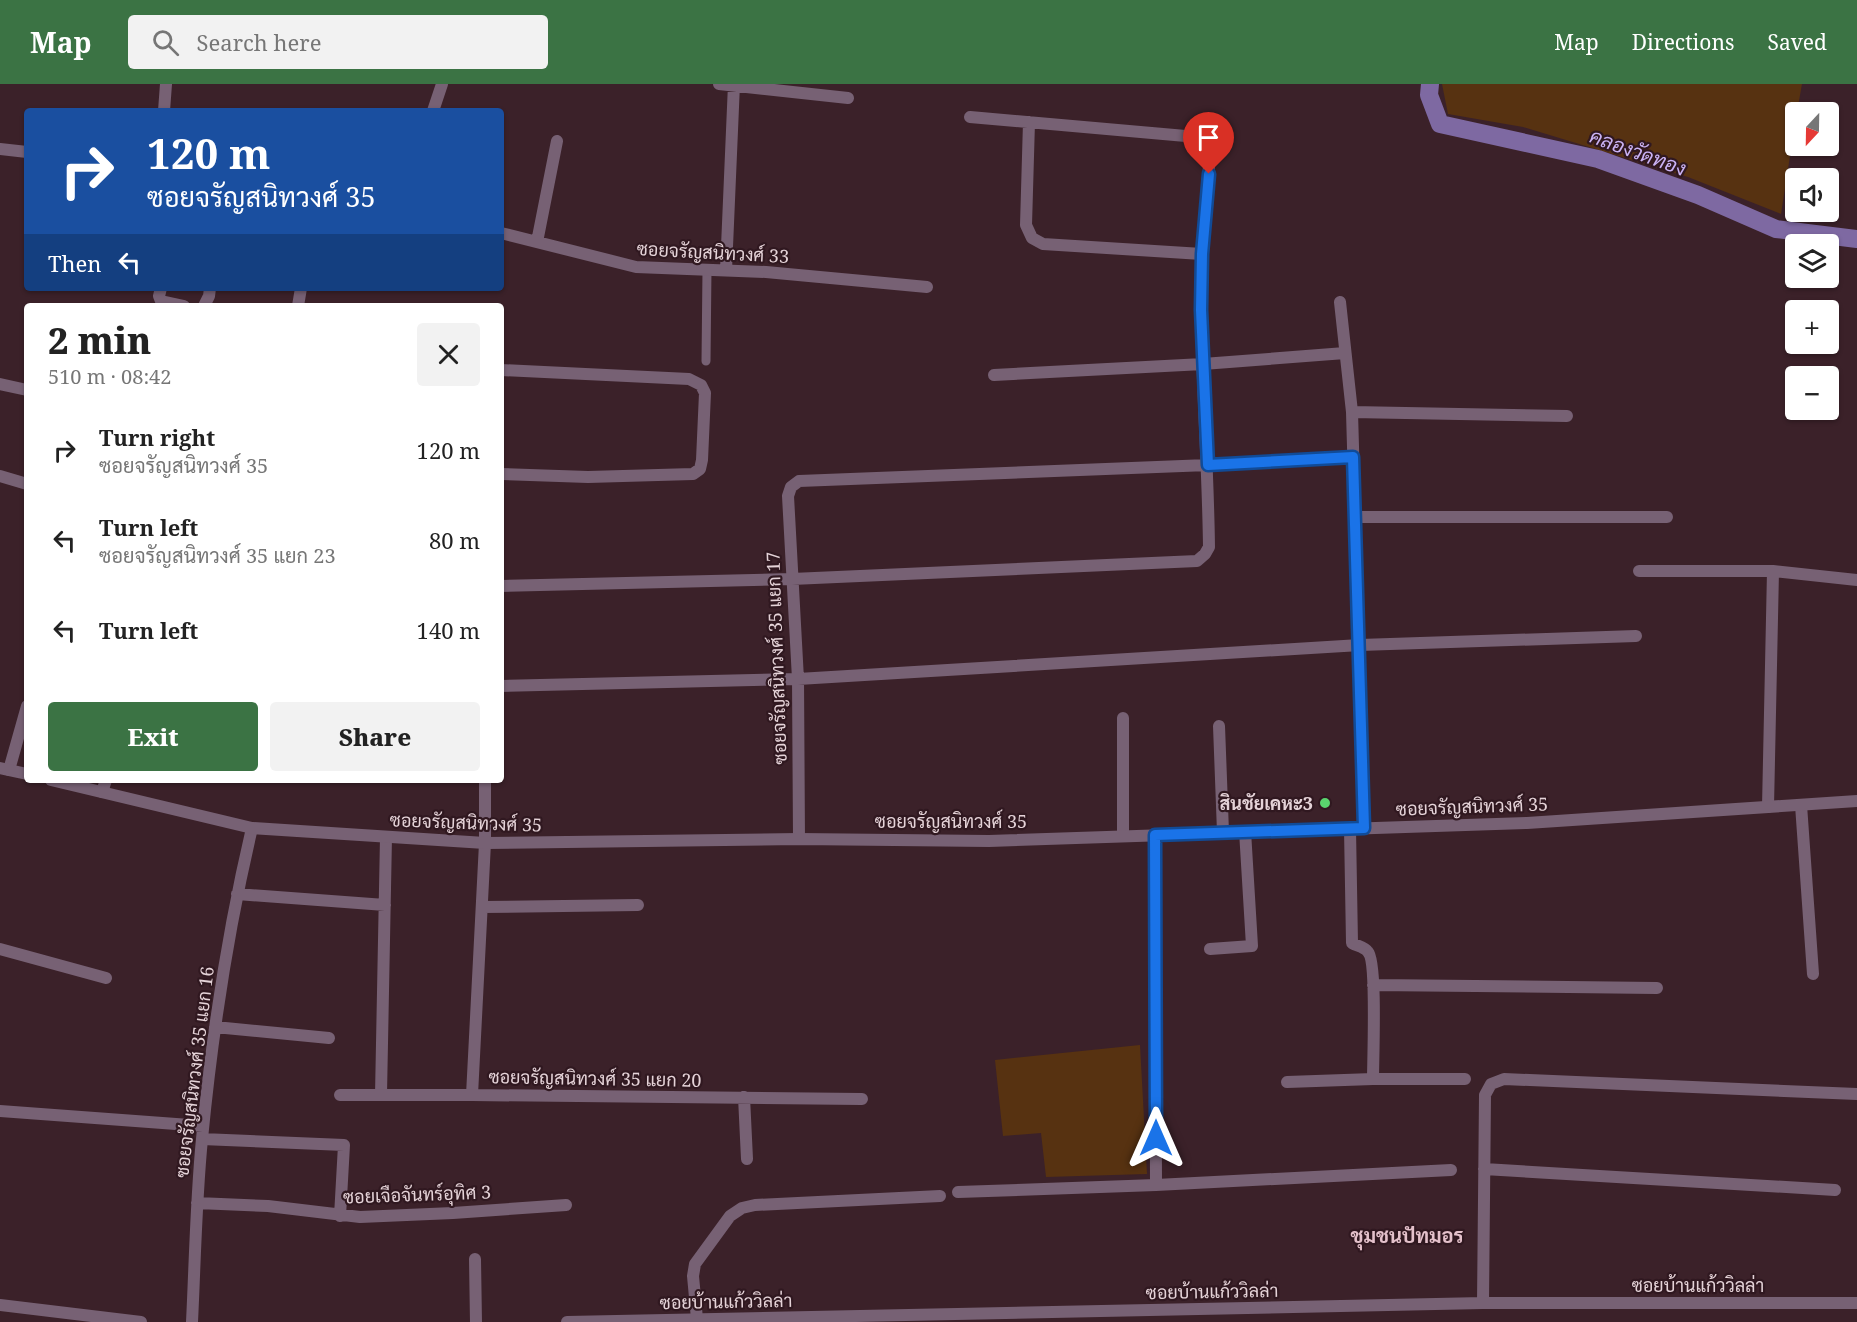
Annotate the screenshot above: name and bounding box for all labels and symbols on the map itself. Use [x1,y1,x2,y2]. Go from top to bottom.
north arrow [1785,102,1839,156]
pin [1183,112,1234,174]
water label: คลองวัดทอง [1586,122,1690,182]
street label: ซอยจรัญสนิทวงศ์ 33 [636,236,790,268]
street label: ซอยจรัญสนิทวงศ์ 35 แยก 17 [760,551,792,765]
place label: สินชัยเคหะ3 [1219,791,1313,815]
street label: ซอยจรัญสนิทวงศ์ 35 [1395,791,1549,821]
marker: สินชัยเคหะ3 [1318,796,1332,810]
street label: ซอยจรัญสนิทวงศ์ 35 [389,807,543,837]
street label: ซอยจรัญสนิทวงศ์ 35 [875,809,1027,833]
street label: ซอยจรัญสนิทวงศ์ 35 แยก 16 [169,965,219,1179]
street label: ซอยจรัญสนิทวงศ์ 35 แยก 20 [488,1064,702,1092]
position arrow [1124,1106,1188,1170]
street label: ซอยเจือจันทร์อุทิศ 3 [343,1179,491,1210]
district label: ชุมชนปัทมอร [1350,1222,1464,1251]
street label: ซอยบ้านแก้ววิลล่า [1632,1273,1764,1297]
street label: ซอยบ้านแก้ววิลล่า [1146,1278,1278,1304]
street label: ซอยบ้านแก้ววิลล่า [660,1288,792,1314]

